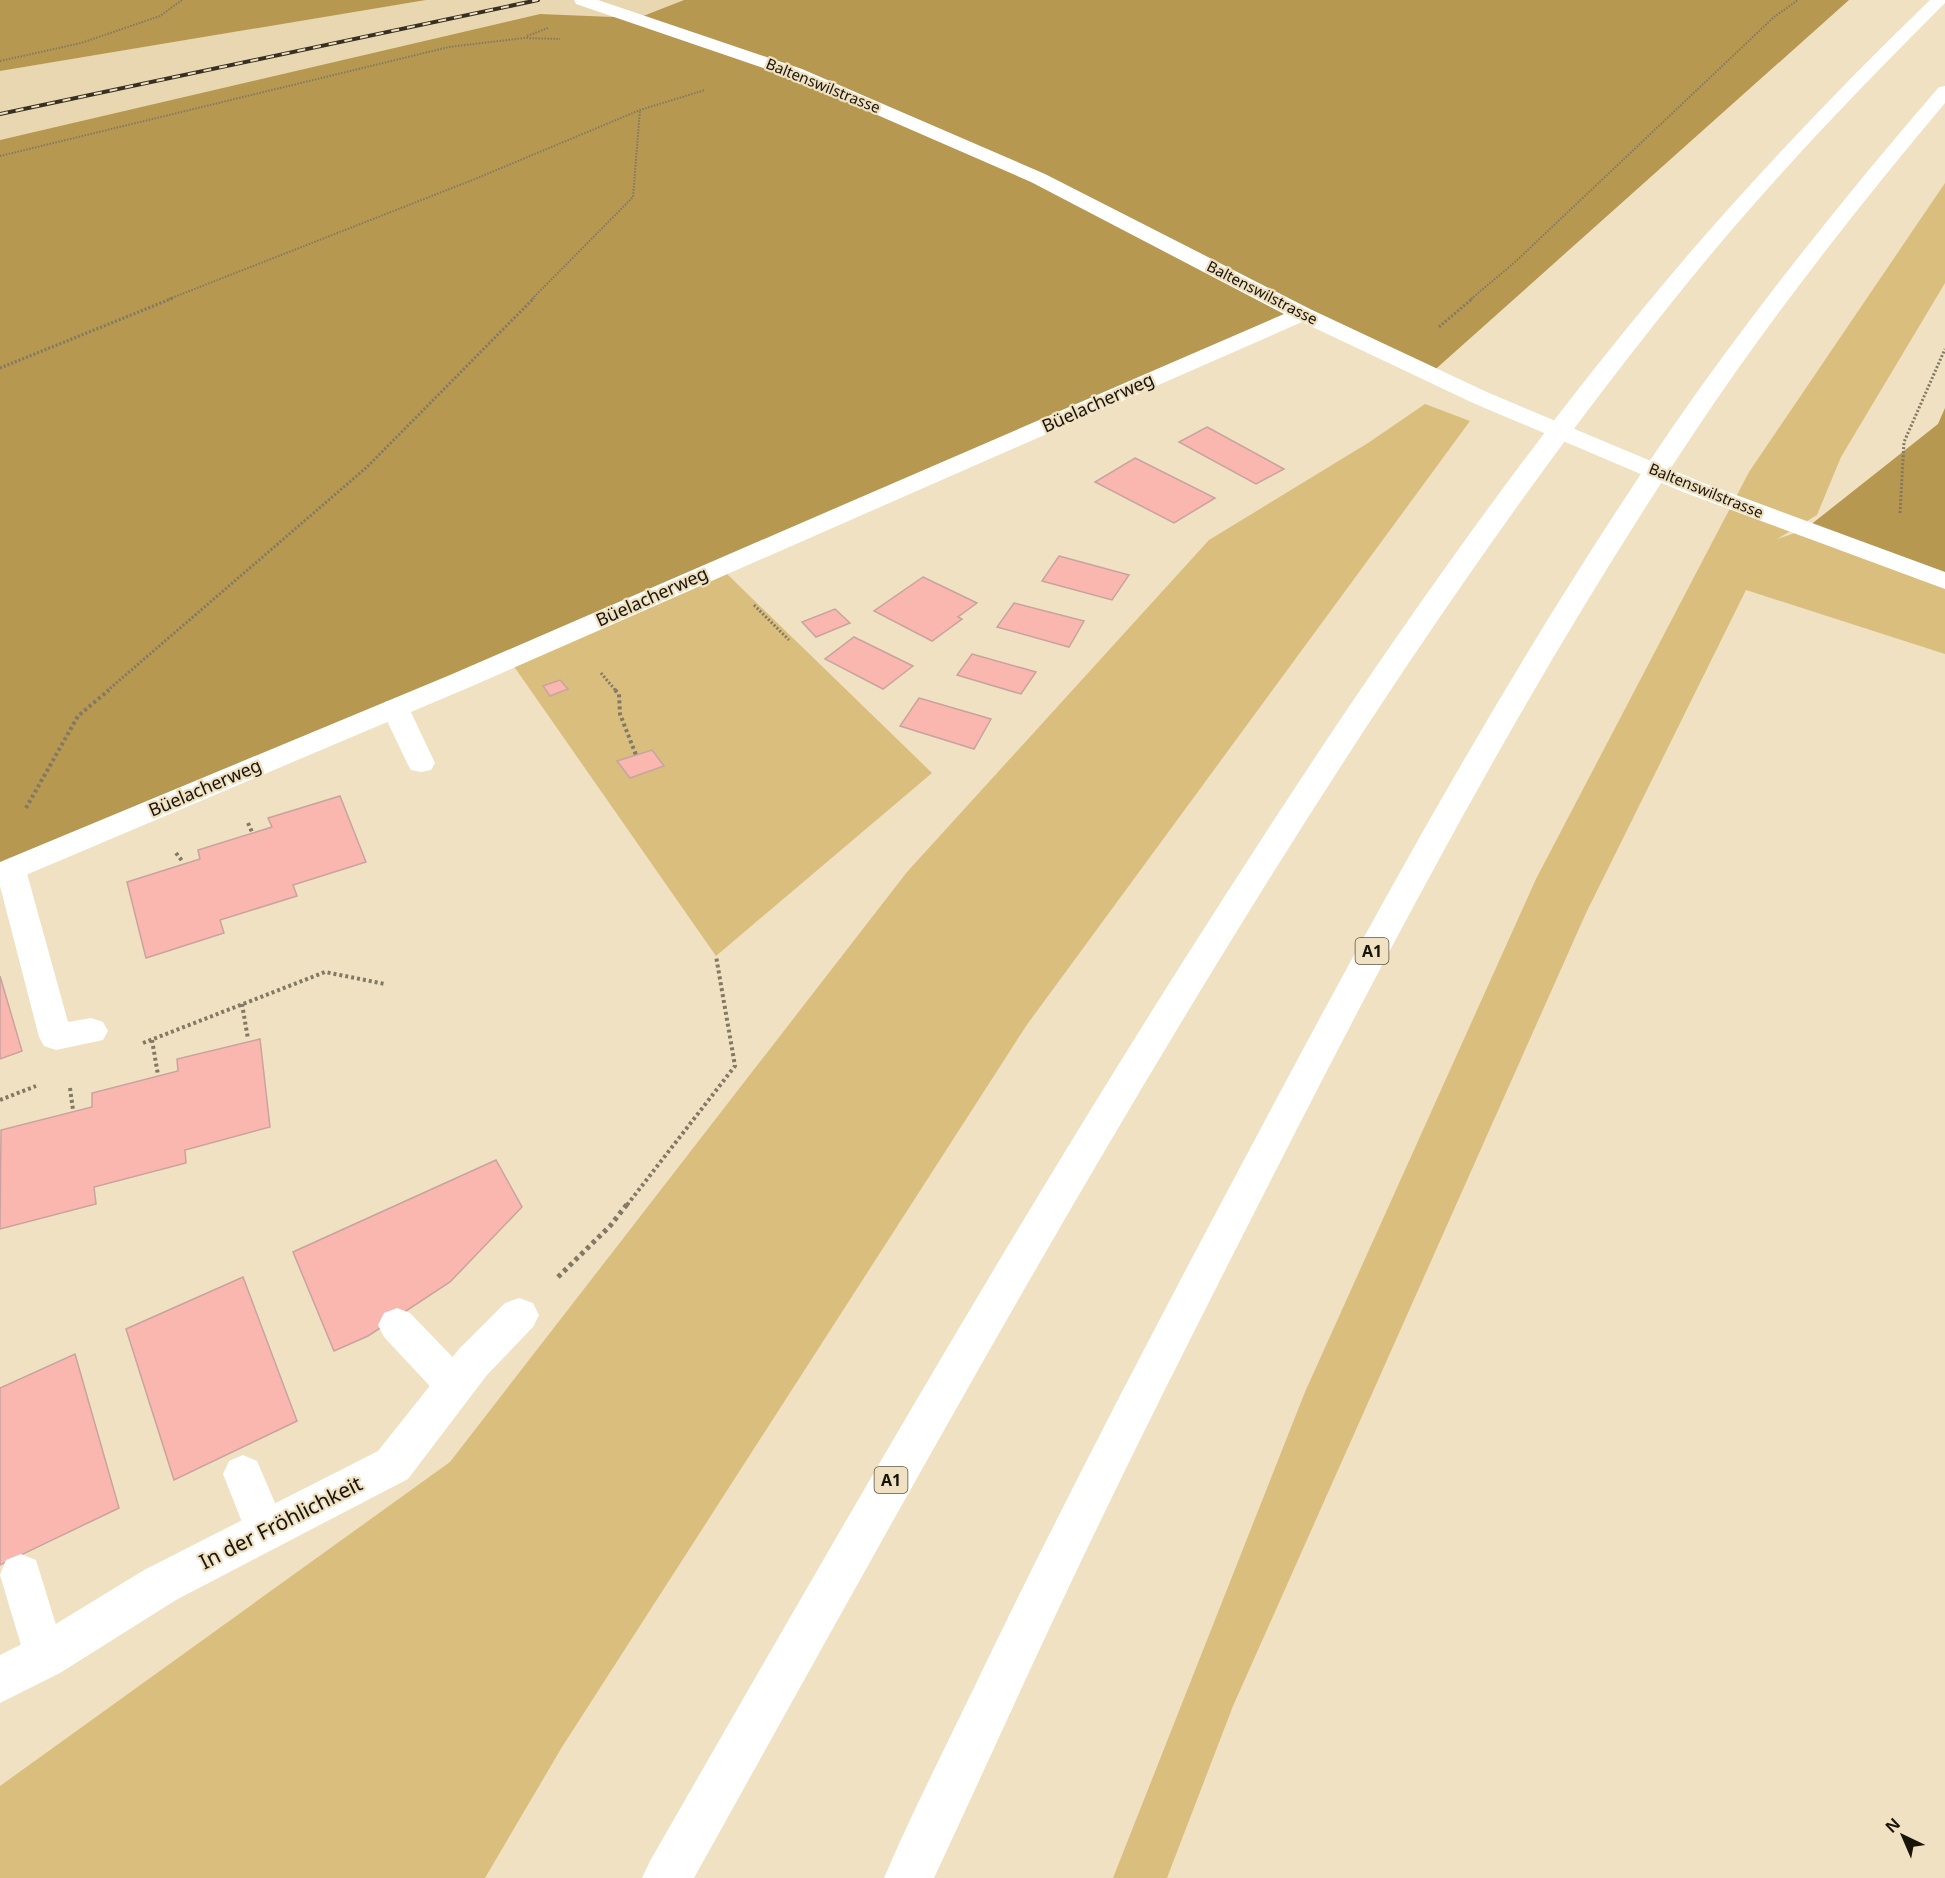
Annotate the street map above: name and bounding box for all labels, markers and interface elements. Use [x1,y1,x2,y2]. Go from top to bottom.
street label: Baltenswilstrasse [763,53,884,117]
street label: Baltenswilstrasse [1204,256,1321,329]
street label: Büelacherweg [1038,367,1157,438]
street label: Baltenswilstrasse [1646,458,1767,522]
street label: Büelacherweg [592,561,711,632]
street label: Büelacherweg [144,753,265,822]
road number: A1 [1356,938,1388,964]
road number: A1 [874,1467,908,1493]
street label: In der Fröhlichkeit [194,1469,367,1575]
north arrow [1873,1806,1933,1866]
text: N [1880,1813,1905,1838]

